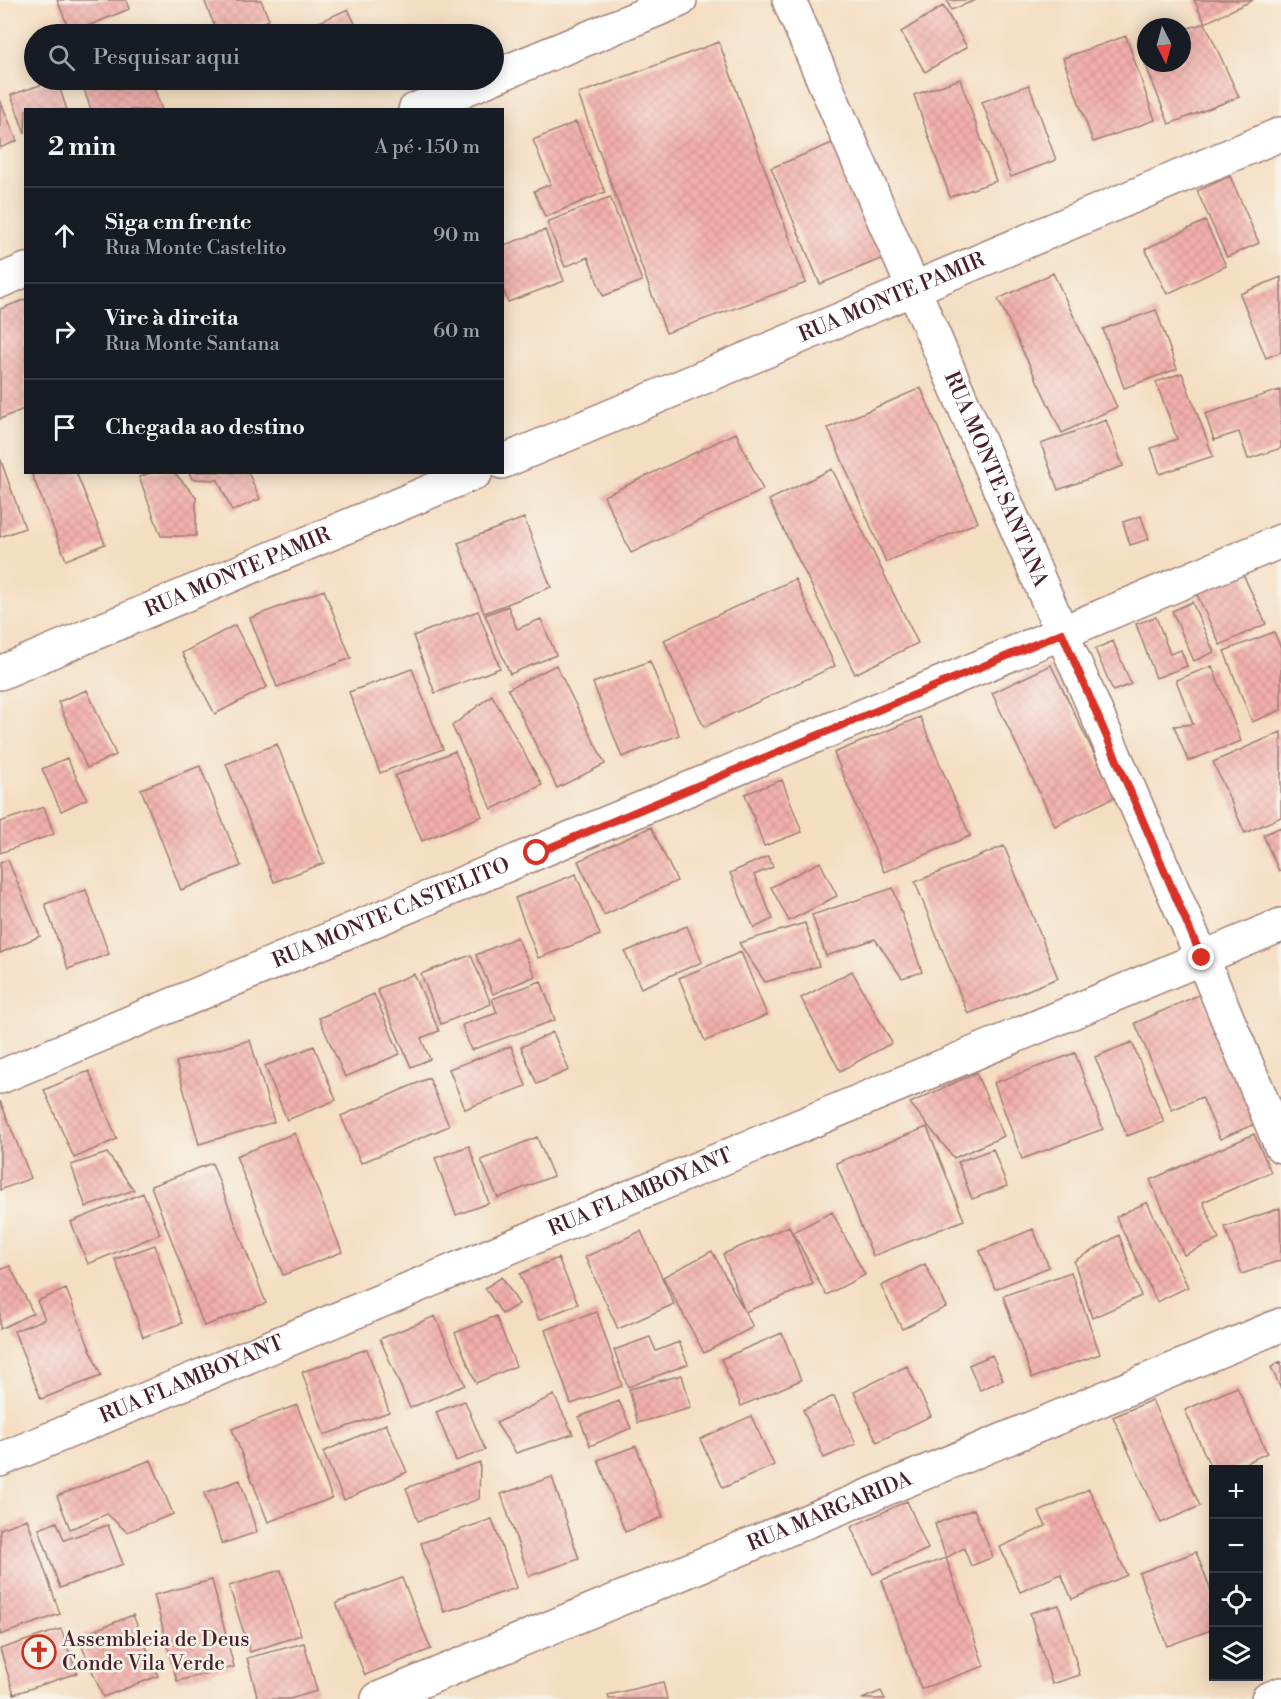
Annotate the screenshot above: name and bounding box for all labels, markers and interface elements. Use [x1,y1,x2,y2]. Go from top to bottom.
north arrow [1137,18,1191,72]
search box [24,24,504,90]
icon: search [45,41,78,74]
text: Pesquisar aqui [93,44,240,71]
text: 2 min [48,131,116,163]
text: A pé · 150 m [374,135,480,160]
text: Siga em frente [105,209,252,236]
icon: ahead [48,219,81,252]
text: 90 m [433,223,480,248]
text: Rua Monte Castelito [105,236,287,261]
street label: RUA MONTE PAMIR [795,247,989,349]
text: Vire à direita [105,305,239,332]
icon: right [48,315,81,348]
text: 60 m [433,319,480,344]
text: Rua Monte Santana [105,332,280,357]
street label: RUA MONTE SANTANA [938,368,1054,591]
icon: arrive [48,411,81,444]
text: Chegada ao destino [105,414,305,441]
street label: RUA MONTE PAMIR [141,522,335,623]
route start [523,839,549,865]
street label: RUA MONTE CASTELITO [268,852,514,975]
route end [1188,944,1214,970]
street label: RUA FLAMBOYANT [545,1143,736,1242]
street label: RUA FLAMBOYANT [96,1330,288,1430]
map controls [1209,1465,1263,1681]
button: + [1209,1465,1263,1519]
street label: RUA MARGARIDA [744,1466,917,1558]
button: − [1209,1519,1263,1573]
button: locate [1209,1573,1263,1627]
place label: Assembleia de Deus Conde Vila Verde [61,1627,249,1677]
button: layers [1209,1627,1263,1681]
church icon: Assembleia de Deus Conde Vila Verde [21,1634,57,1670]

